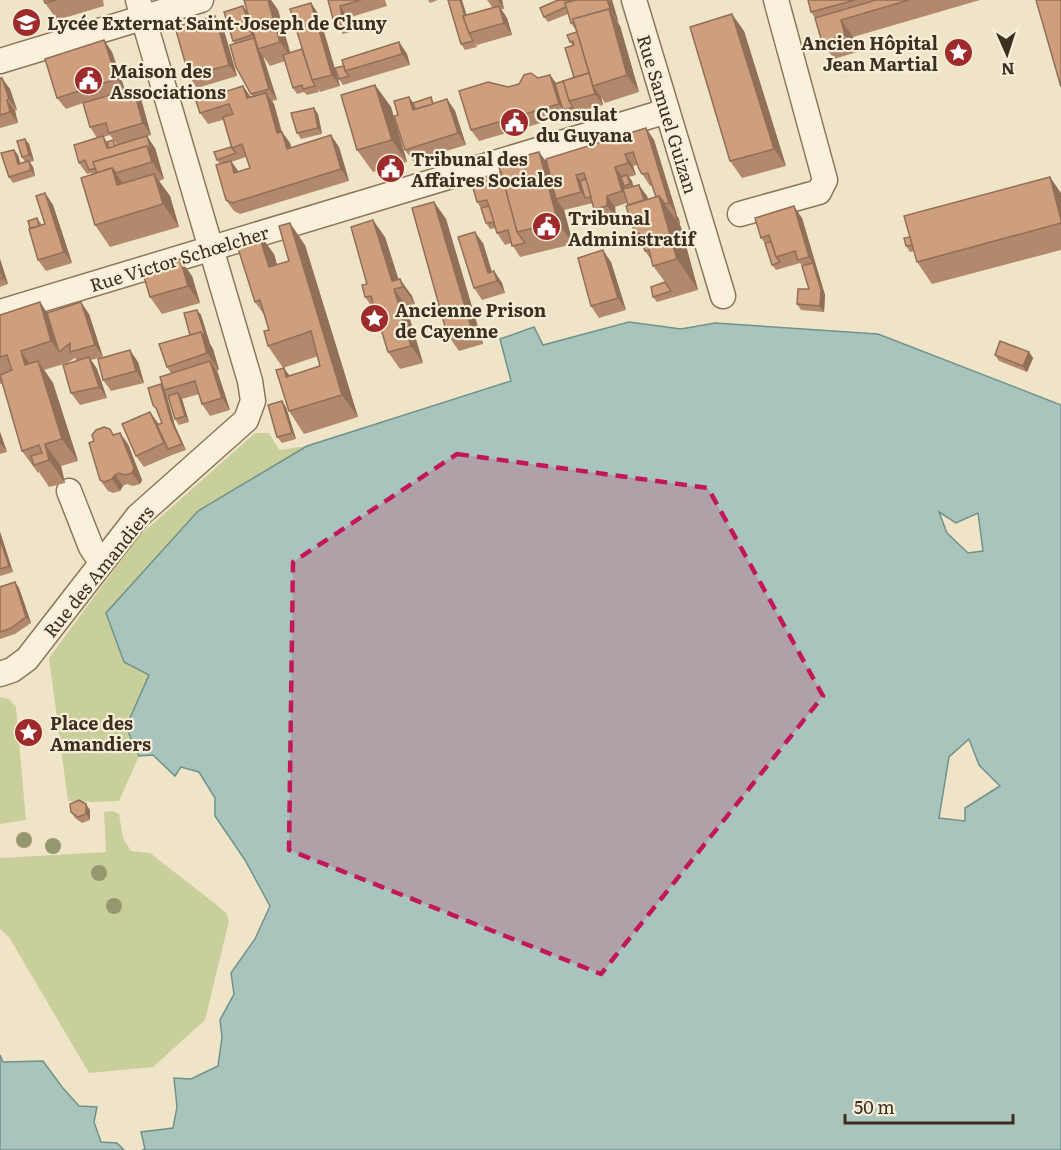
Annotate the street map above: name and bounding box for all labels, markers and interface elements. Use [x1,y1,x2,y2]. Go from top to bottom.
school or university icon: Lycée Externat Saint-Joseph de Cluny [10,6,42,38]
place label: Lycée Externat Saint-Joseph de Cluny [47,9,387,36]
north arrow [977,24,1037,84]
place label: Ancien Hôpital Jean Martial [801,29,938,77]
street label: Rue Samuel Guizan [631,31,705,197]
place icon: Ancien Hôpital Jean Martial [943,36,975,68]
place label: Maison des Associations [110,57,226,105]
text: N [1000,58,1015,82]
public building icon: Maison des Associations [73,64,105,96]
place label: Consulat du Guyana [536,100,633,148]
public building icon: Consulat du Guyana [499,107,531,139]
place label: Tribunal des Affaires Sociales [411,145,563,193]
public building icon: Tribunal des Affaires Sociales [374,152,406,184]
place label: Tribunal Administratif [568,204,697,252]
public building icon: Tribunal Administratif [531,211,563,243]
street label: Rue Victor Schœlcher [86,218,272,298]
place label: Ancienne Prison de Cayenne [395,296,547,344]
place icon: Ancienne Prison de Cayenne [358,303,390,335]
street label: Rue des Amandiers [36,499,160,643]
place label: Place des Amandiers [50,709,151,757]
place icon: Place des Amandiers [13,716,45,748]
scale bar [845,1087,1013,1125]
text: 50 m [854,1093,895,1120]

